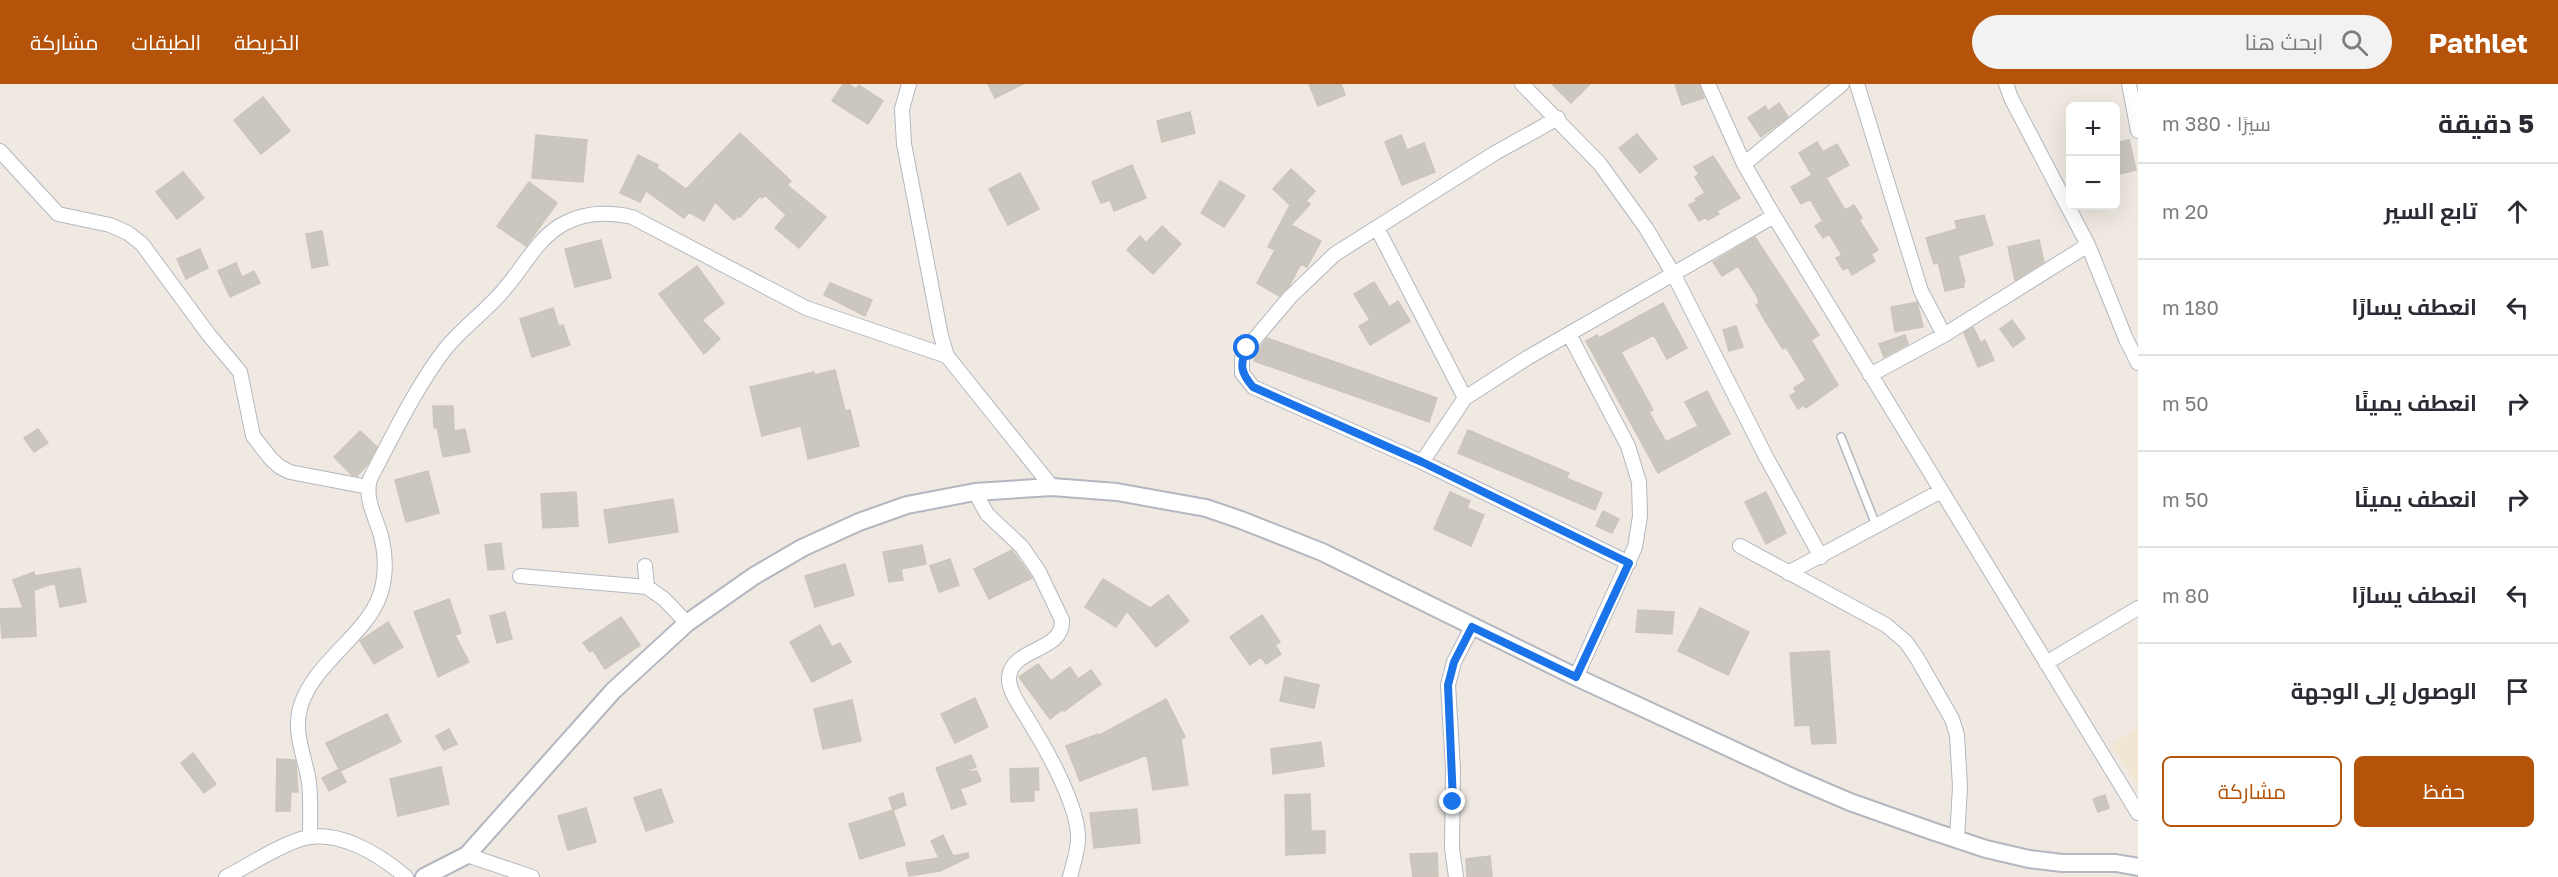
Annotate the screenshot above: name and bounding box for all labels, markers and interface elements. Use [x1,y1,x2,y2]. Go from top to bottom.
search box [1972,15,2392,69]
icon: search [2338,26,2371,59]
text: Pathlet [2428,26,2528,59]
text: ابحث هنا [2244,28,2323,55]
text: مشاركة [30,29,99,55]
text: الطبقات [132,29,201,55]
text: الخريطة [234,29,300,55]
map controls [2066,102,2120,210]
button: + [2066,102,2120,156]
text: 5 دقيقة [2438,108,2534,139]
text: سيرًا · 380 m [2162,111,2271,135]
button: − [2066,156,2120,210]
icon: ahead [2501,195,2534,228]
text: تابع السير [2384,197,2477,224]
text: 20 m [2162,199,2209,223]
icon: left [2501,291,2534,324]
text: انعطف يسارًا [2352,293,2477,320]
text: 180 m [2162,295,2219,319]
route start [1233,334,1259,360]
icon: right [2501,387,2534,420]
text: انعطف يمينًا [2354,389,2477,416]
text: 50 m [2162,391,2209,415]
icon: right [2501,483,2534,516]
text: انعطف يمينًا [2354,485,2477,512]
text: 50 m [2162,487,2209,511]
icon: left [2501,579,2534,612]
text: انعطف يسارًا [2352,581,2477,608]
text: 80 m [2162,583,2209,607]
icon: arrive [2501,675,2534,708]
text: الوصول إلى الوجهة [2291,677,2477,704]
button: مشاركة [2162,756,2342,827]
button: حفظ [2354,756,2534,827]
route end [1439,788,1465,814]

